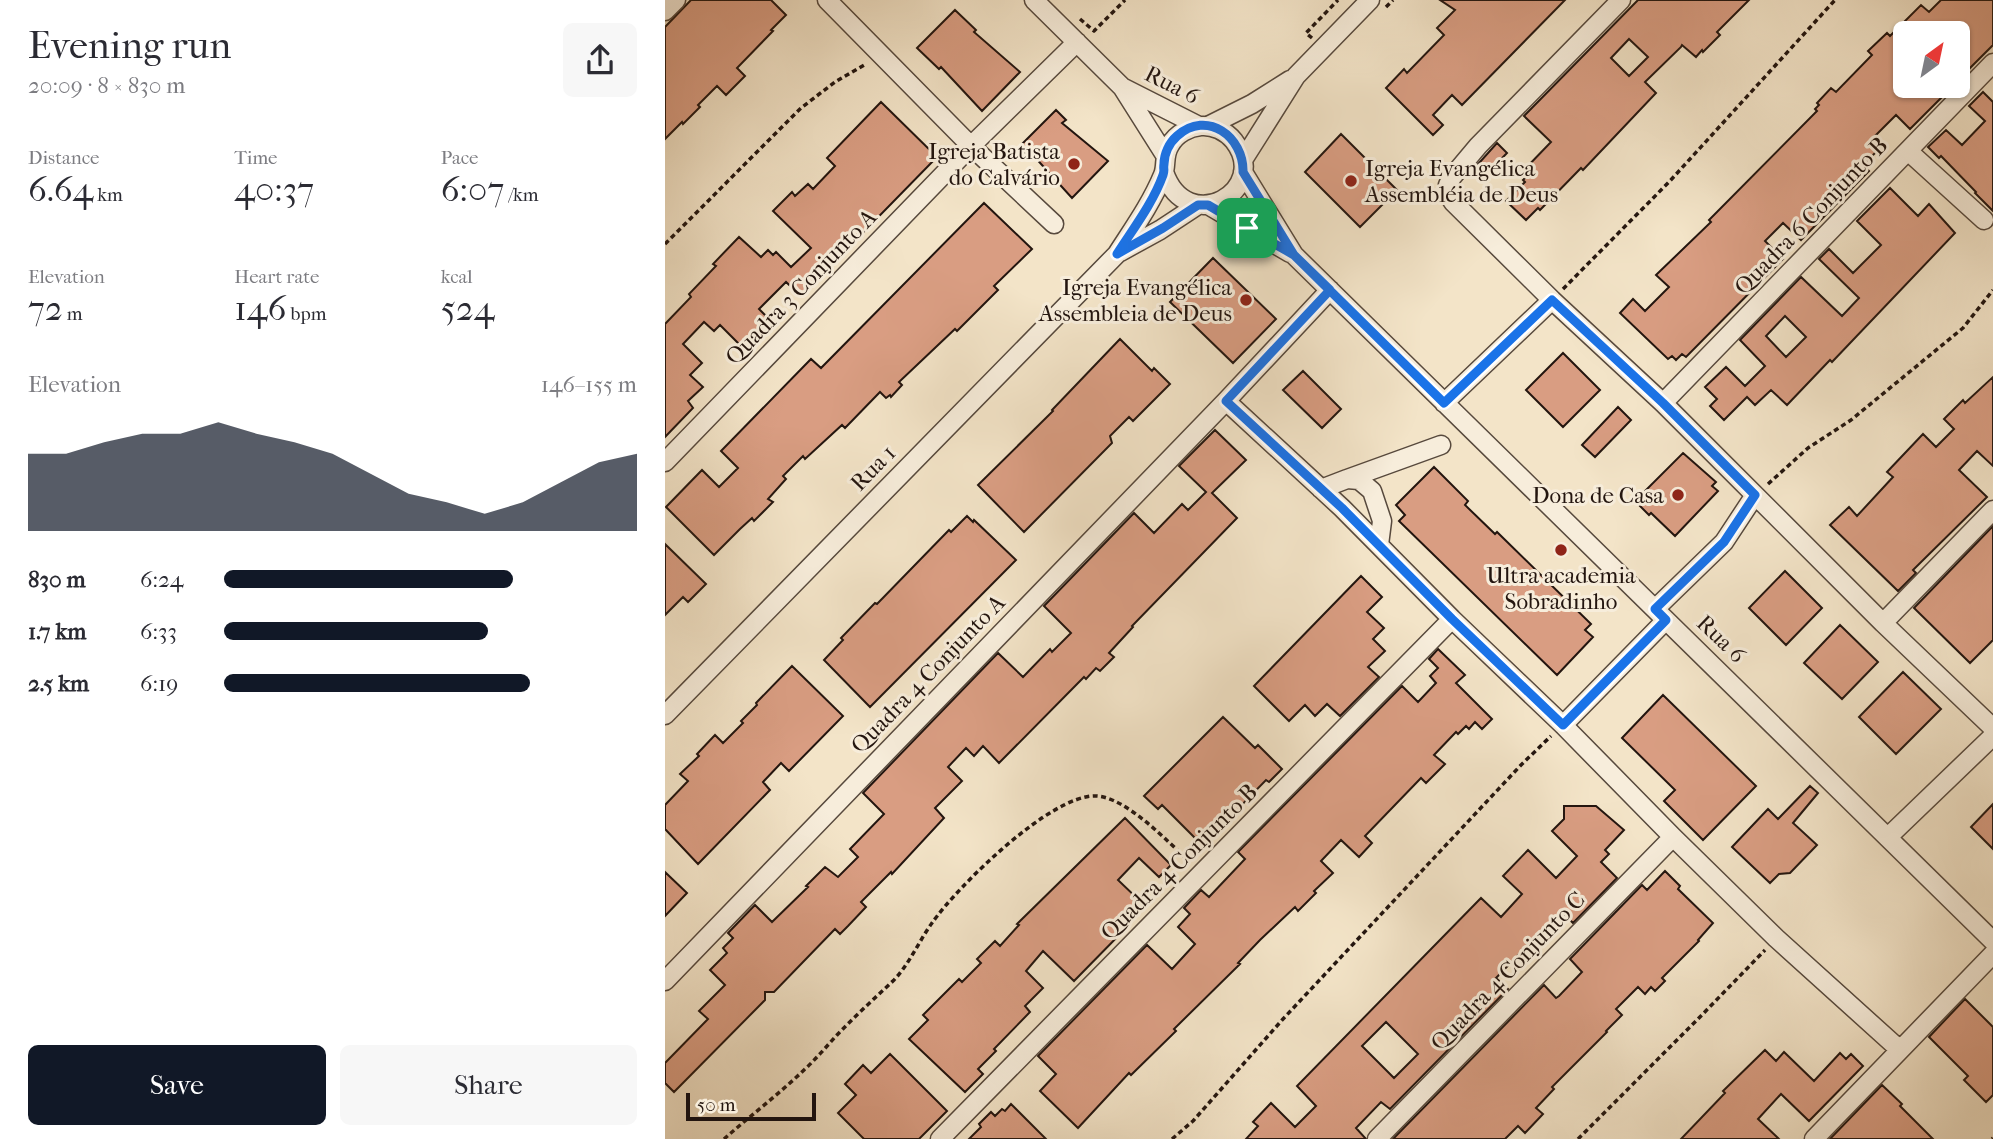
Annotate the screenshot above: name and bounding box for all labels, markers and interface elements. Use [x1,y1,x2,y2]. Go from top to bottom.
north arrow [1893,21,1971,98]
map controls [1893,21,1970,98]
text: Evening run [28,23,231,68]
button: share [563,23,637,97]
street label: Rua 6 [1140,60,1204,110]
text: 20:09 · 8 × 830 m [28,72,185,99]
street label: Quadra 6 Conjunto B [1729,132,1893,300]
place label: Igreja Batista do Calvário [928,138,1060,191]
text: Distance [28,147,99,169]
text: Time [234,147,278,169]
text: Pace [441,147,479,169]
place label: Igreja Evangélica Assembléia de Deus [1364,155,1558,208]
marker: Igreja Batista do Calvário [1066,156,1082,172]
text: 6.64 [28,169,93,210]
text: 40:37 [234,169,314,210]
text: 6:07 [441,169,504,210]
marker: Igreja Evangélica Assembléia de Deus [1343,173,1359,189]
text: km [93,184,123,206]
text: /km [504,184,539,206]
pin [1217,198,1277,258]
street label: Quadra 3 Conjunto A [720,203,883,370]
icon: arrive [1228,209,1266,247]
text: Elevation [28,266,105,288]
text: Heart rate [234,266,319,288]
text: kcal [441,266,473,288]
place label: Igreja Evangélica Assembleia de Deus [1038,274,1232,327]
text: 72 [28,288,63,329]
text: 146 [234,288,286,329]
text: 524 [441,288,494,329]
marker: Igreja Evangélica Assembleia de Deus [1238,292,1254,308]
text: m [63,303,83,325]
text: bpm [286,303,326,325]
text: Elevation [28,371,121,398]
text: 146–155 m [541,371,637,398]
street label: Rua 1 [845,440,901,496]
place label: Dona de Casa [1532,482,1664,509]
marker: Dona de Casa [1670,487,1686,503]
marker: Ultra academia Sobradinho [1553,542,1569,558]
place label: Ultra academia Sobradinho [1486,562,1636,615]
text: 830 m [28,566,86,593]
text: 6:24 [140,566,183,593]
street label: Quadra 4 Conjunto A [845,588,1011,759]
street label: Rua 6 [1691,609,1751,669]
text: 1.7 km [28,618,86,645]
text: 6:33 [140,618,177,645]
text: 2.5 km [28,670,89,697]
text: 6:19 [140,670,178,697]
street label: Quadra 4 Conjunto B [1095,778,1263,946]
street label: Quadra 4 Conjunto C [1425,886,1591,1056]
button: Save [28,1045,326,1125]
button: Share [340,1045,637,1125]
scale bar [686,1090,815,1122]
text: 50 m [697,1094,736,1116]

